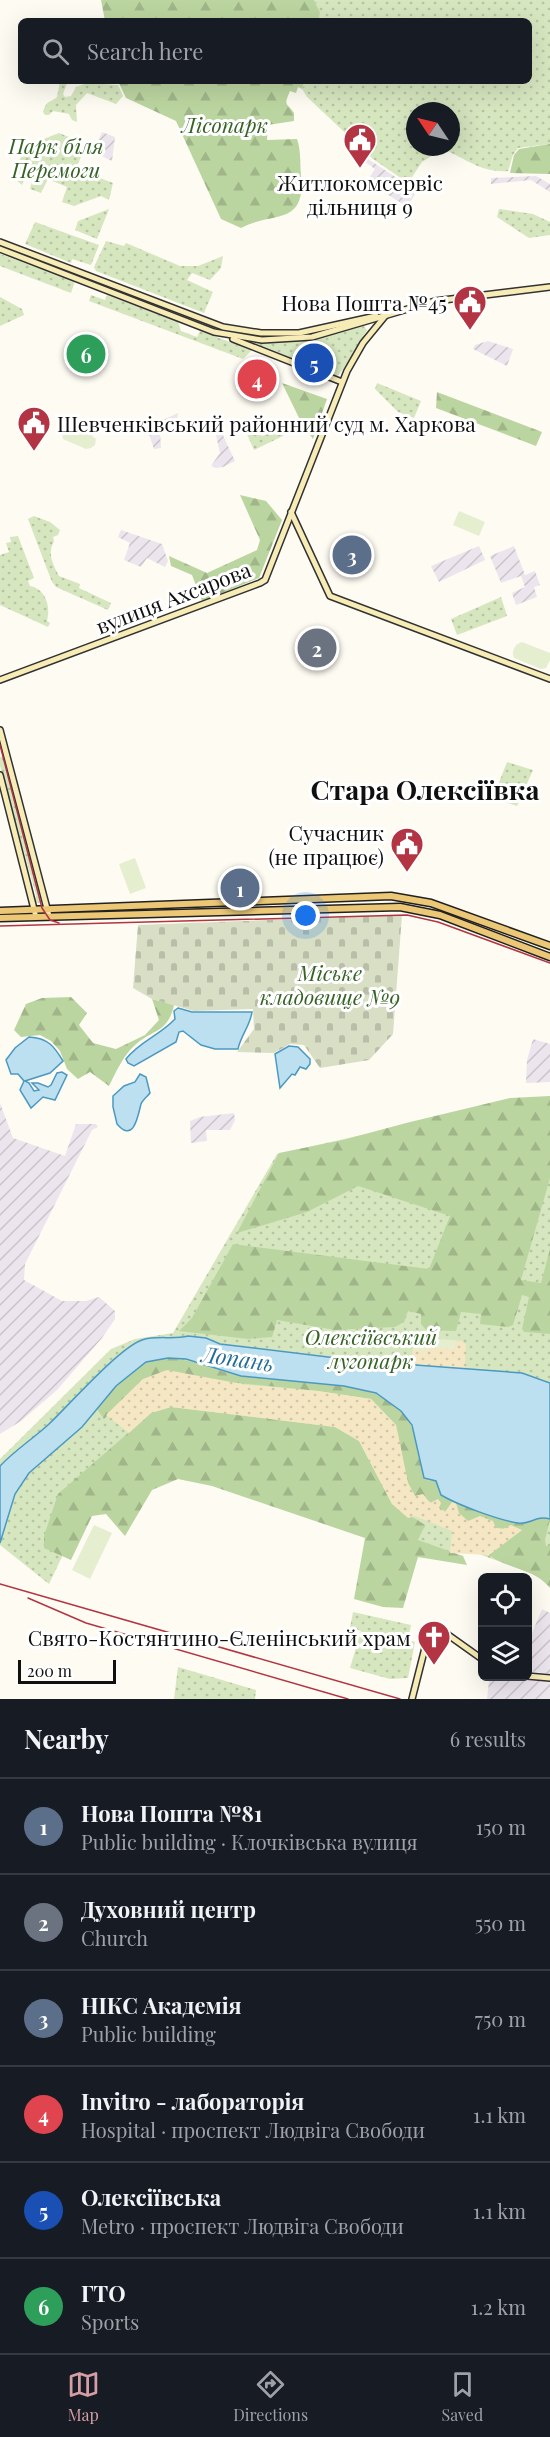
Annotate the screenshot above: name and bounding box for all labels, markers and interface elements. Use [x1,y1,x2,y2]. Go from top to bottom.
search box [18,18,532,84]
icon: search [39,35,72,68]
text: Search here [87,36,203,66]
north arrow [406,102,460,156]
park label: Лісопарк [180,110,268,138]
public building icon: Житлокомсервіс дільниця 9 [342,122,378,169]
park label: Парк біля Перемоги [8,131,103,183]
place label: Житлокомсервіс дільниця 9 [277,168,443,220]
public building icon: Нова Пошта №45 [452,284,488,331]
place label: Нова Пошта №45 [281,288,447,316]
pin: 6 [66,332,106,376]
pin: 5 [294,340,334,386]
pin: 4 [238,356,276,401]
public building icon: Шевченківський районний суд м. Харкова [16,405,52,452]
place label: Шевченківський районний суд м. Харкова [57,409,476,437]
pin: 3 [332,532,372,578]
street label: вулиця Ахсарова [91,554,255,639]
pin: 2 [298,626,336,670]
district label: Стара Олексіївка [311,771,539,807]
place label: Сучасник (не працює) [269,818,384,870]
public building icon: Сучасник (не працює) [389,826,425,873]
pin: 1 [220,866,260,910]
your location [291,901,320,930]
park label: Міське кладовище №9 [260,958,400,1010]
park label: Олексіївський лугопарк [305,1322,438,1374]
water label: Лопань [198,1338,276,1378]
map controls [478,1573,532,1681]
button: locate [478,1573,532,1627]
church icon: Свято-Костянтино-Єленінський храм [416,1619,452,1666]
place label: Свято-Костянтино-Єленінський храм [28,1623,411,1651]
button: layers [478,1627,532,1681]
scale bar [18,1657,116,1684]
text: 200 m [27,1660,72,1681]
text: Nearby [24,1721,109,1756]
text: 6 results [450,1725,526,1752]
text: Нова Пошта №81 [81,1798,262,1828]
text: 1 [40,1813,47,1840]
text: 150 m [476,1813,526,1840]
text: Public building · Клочківська вулиця [81,1828,417,1855]
text: Духовний центр [81,1894,256,1924]
text: 2 [38,1909,49,1936]
text: 550 m [475,1909,526,1936]
text: Church [81,1924,148,1951]
text: НІКС Академія [81,1990,242,2020]
text: 3 [39,2005,48,2032]
text: 750 m [475,2005,526,2032]
text: Public building [81,2020,216,2047]
text: Invitro - лабораторія [81,2086,304,2116]
text: 4 [38,2101,49,2128]
text: 1.1 km [473,2101,526,2128]
text: Hospital · проспект Людвіга Свободи [81,2116,425,2143]
text: Олексіївська [81,2182,221,2212]
text: 5 [39,2197,48,2224]
text: 1.1 km [473,2197,526,2224]
text: Metro · проспект Людвіга Свободи [81,2212,404,2239]
text: ГТО [81,2278,126,2308]
text: 6 [38,2293,49,2320]
text: 1.2 km [471,2293,526,2320]
text: Sports [81,2308,139,2335]
tab: Map [67,2368,100,2425]
tab: Directions [233,2368,308,2425]
tab: Saved [442,2368,483,2425]

